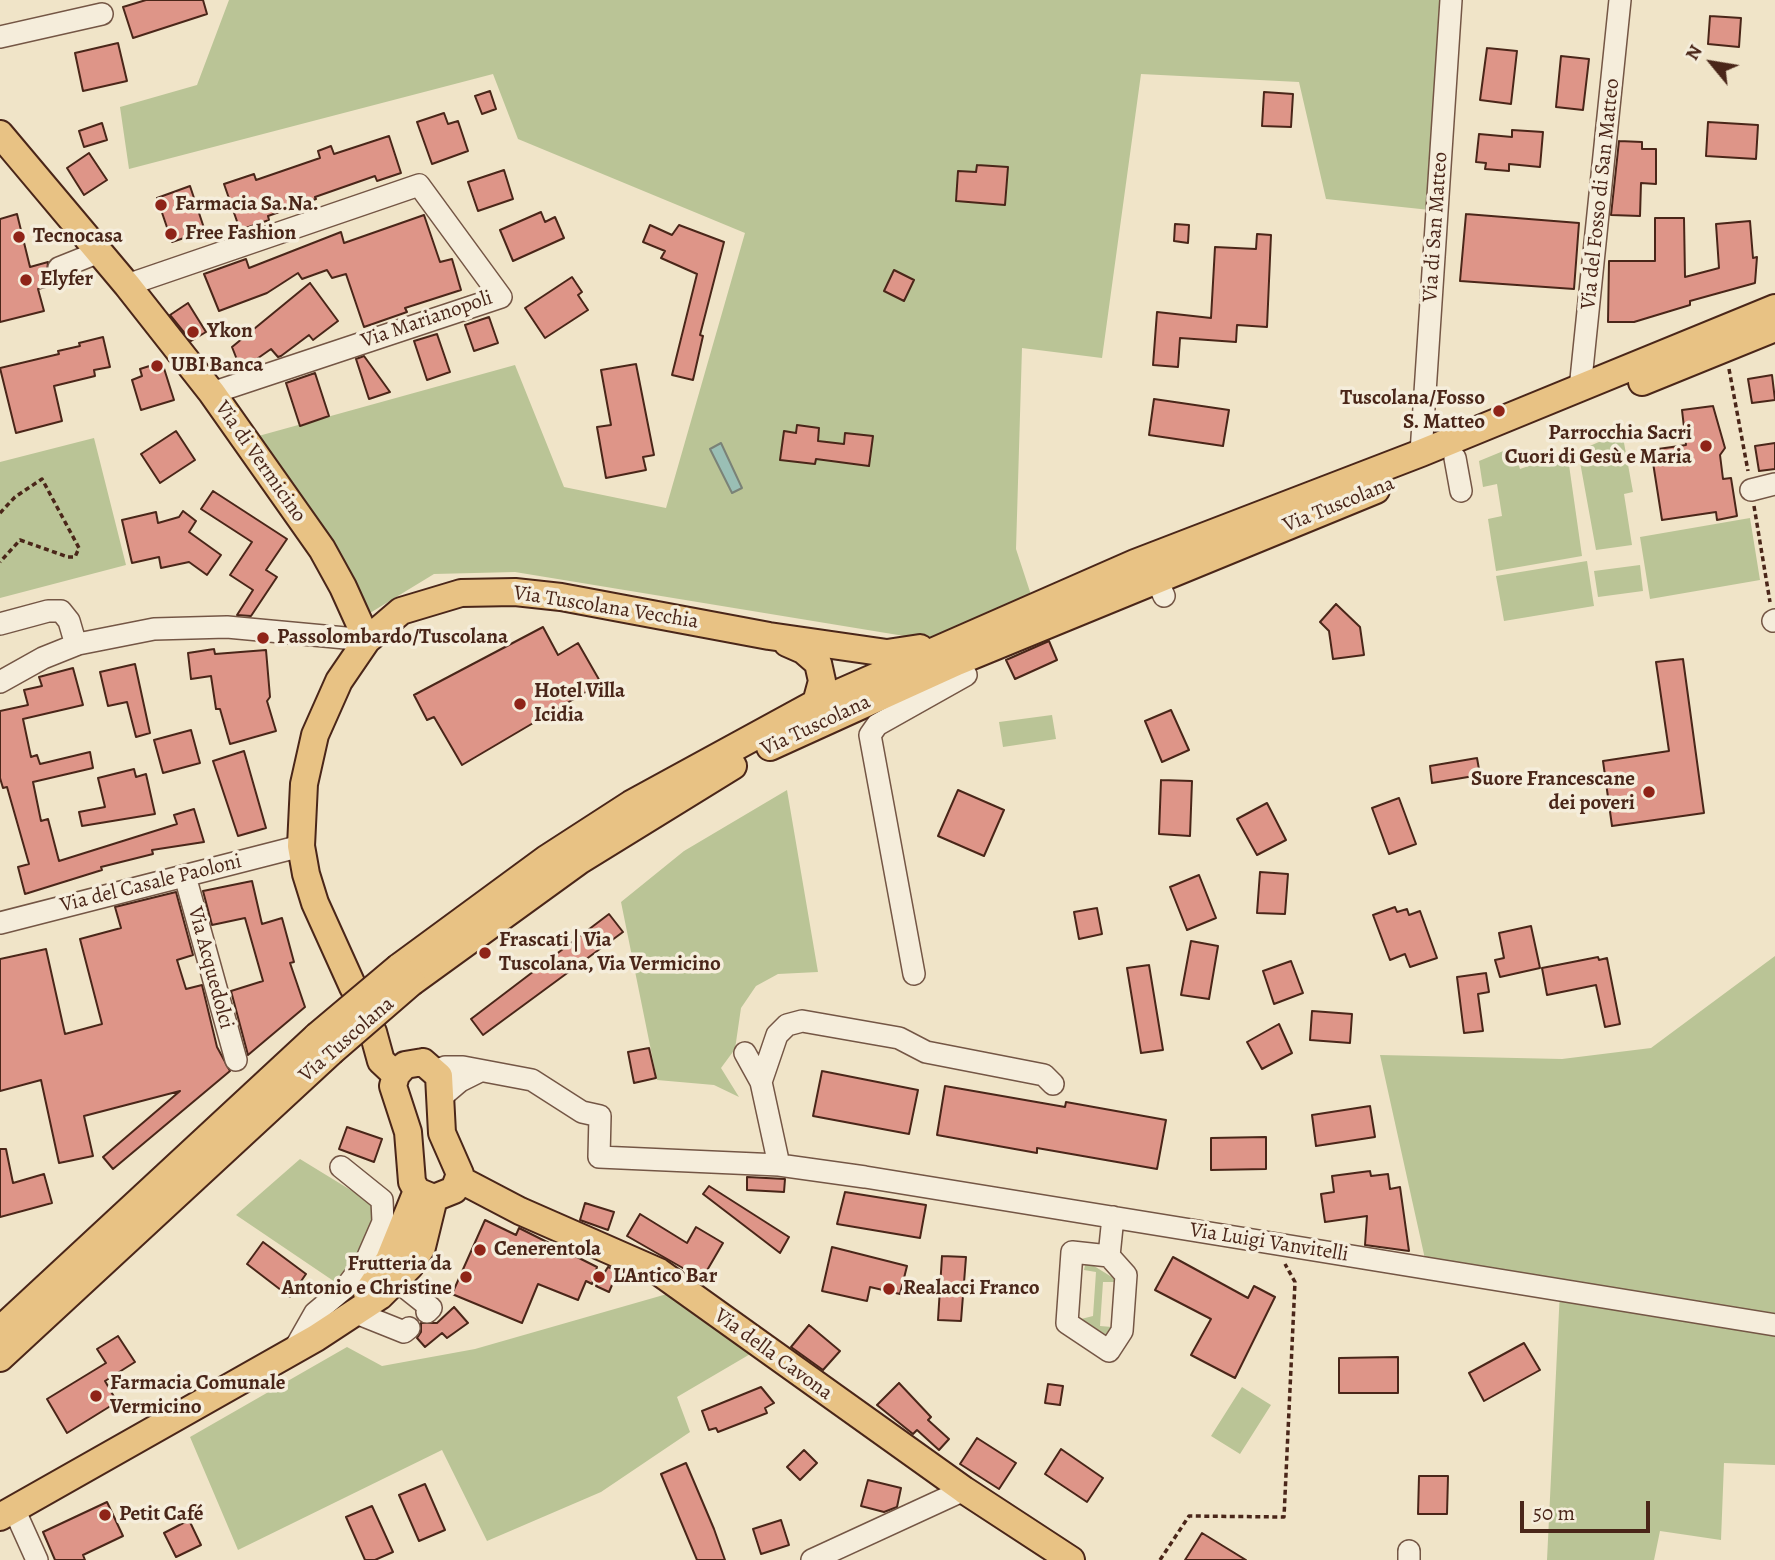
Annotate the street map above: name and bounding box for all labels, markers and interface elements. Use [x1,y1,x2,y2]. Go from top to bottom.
north arrow [1677,28,1747,98]
text: N [1679,40,1709,65]
street label: Via del Fosso di San Matteo [1576,77,1626,311]
street label: Via di San Matteo [1418,151,1454,303]
place label: Farmacia Sa.Na. [175,192,319,218]
marker: Farmacia Sa.Na. [153,197,169,213]
place label: Free Fashion [185,221,296,247]
place label: Tecnocasa [33,224,123,250]
marker: Free Fashion [163,226,179,242]
marker: Tecnocasa [11,229,27,245]
place label: Elyfer [40,267,93,293]
marker: Elyfer [18,272,34,288]
street label: Via Marianopoli [358,286,496,354]
place label: Ykon [207,319,253,345]
marker: Ykon [185,324,201,340]
place label: UBI Banca [171,353,263,379]
marker: UBI Banca [149,358,165,374]
place label: Tuscolana/Fosso S. Matteo [1340,386,1485,436]
street label: Via di Vermicino [209,397,311,527]
marker: Tuscolana/Fosso S. Matteo [1491,403,1507,419]
place label: Parrocchia Sacri Cuori di Gesù e Maria [1505,421,1692,471]
marker: Parrocchia Sacri Cuori di Gesù e Maria [1698,438,1714,454]
street label: Via Tuscolana [1280,471,1398,539]
street label: Via Tuscolana Vecchia [512,581,700,635]
place label: Passolombardo/Tuscolana [277,625,508,651]
marker: Passolombardo/Tuscolana [255,630,271,646]
place label: Hotel Villa Icidia [534,679,625,729]
street label: Via Tuscolana [757,690,875,762]
marker: Hotel Villa Icidia [512,696,528,712]
place label: Suore Francescane dei poveri [1471,767,1635,817]
marker: Suore Francescane dei poveri [1641,784,1657,800]
street label: Via del Casale Paoloni [58,849,244,919]
street label: Via Acquedolci [182,904,238,1032]
place label: Frascati | Via Tuscolana, Via Vermicino [499,928,721,978]
marker: Frascati | Via Tuscolana, Via Vermicino [477,945,493,961]
street label: Via Tuscolana [294,992,400,1088]
street label: Via Luigi Vanvitelli [1188,1218,1350,1268]
place label: Cenerentola [494,1237,601,1263]
marker: Cenerentola [472,1242,488,1258]
place label: Frutteria da Antonio e Christine [282,1252,452,1302]
place label: L'Antico Bar [613,1264,717,1290]
marker: Frutteria da Antonio e Christine [458,1269,474,1285]
marker: L'Antico Bar [591,1269,607,1285]
place label: Realacci Franco [903,1276,1040,1302]
marker: Realacci Franco [881,1281,897,1297]
street label: Via della Cavona [709,1304,837,1406]
place label: Farmacia Comunale Vermicino [110,1371,285,1421]
marker: Farmacia Comunale Vermicino [88,1388,104,1404]
scale bar [1523,1486,1652,1530]
text: 50 m [1533,1499,1575,1527]
place label: Petit Café [119,1502,204,1528]
marker: Petit Café [97,1507,113,1523]

